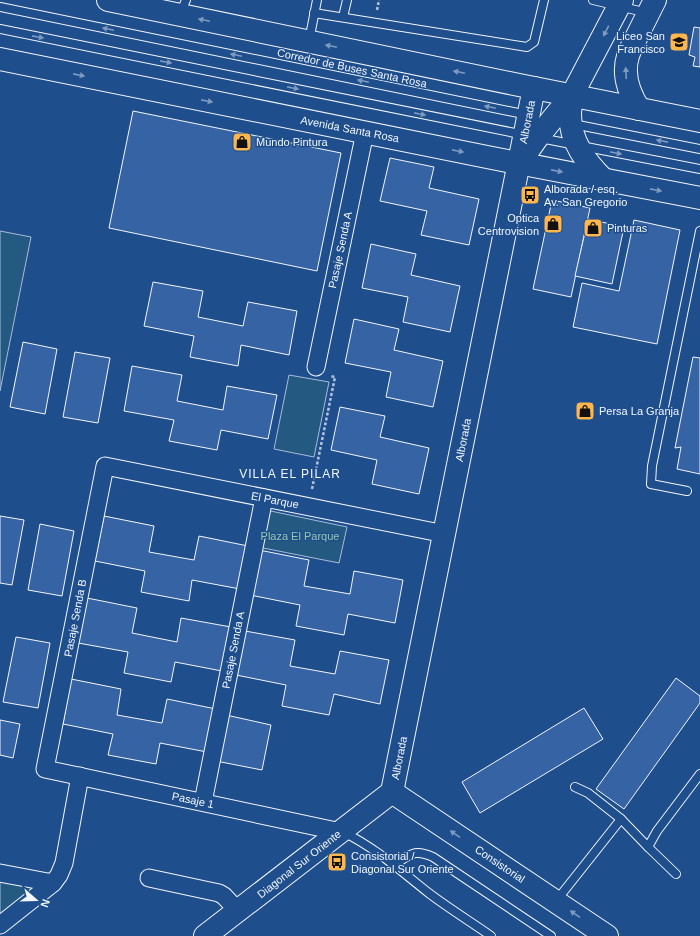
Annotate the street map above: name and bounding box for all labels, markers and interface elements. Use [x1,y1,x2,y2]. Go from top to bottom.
one-way arrow [198,17,210,23]
one-way arrow [603,25,609,36]
one-way arrow [102,26,114,32]
place label: Liceo San Francisco [616,30,665,55]
school or university icon: Liceo San Francisco [668,31,690,53]
one-way arrow [32,34,44,40]
one-way arrow [325,43,337,49]
street label: Corredor de Buses Santa Rosa [276,46,429,90]
one-way arrow [230,52,242,58]
one-way arrow [159,60,172,66]
one-way arrow [623,67,630,79]
one-way arrow [453,69,465,75]
one-way arrow [73,72,86,78]
one-way arrow [357,78,369,84]
one-way arrow [287,86,299,92]
one-way arrow [201,98,213,104]
street label: Alborada [517,98,537,145]
one-way arrow [484,104,497,110]
one-way arrow [414,112,427,118]
street label: Avenida Santa Rosa [300,114,401,145]
shop icon: Mundo Pintura [231,131,253,153]
place label: Mundo Pintura [256,136,328,148]
one-way arrow [656,138,668,144]
one-way arrow [452,148,464,154]
one-way arrow [610,150,622,156]
one-way arrow [551,168,563,174]
place label: Alborada / esq. Av. San Gregorio [544,183,627,208]
bus stop icon: Alborada / esq. Av. San Gregorio [519,184,541,206]
one-way arrow [650,187,663,193]
street label: Pasaje Senda A [326,210,354,290]
place label: Optica Centrovision [478,212,540,237]
shop icon: Optica Centrovision [542,213,564,235]
shop icon: Pinturas [582,217,604,239]
place label: Pinturas [607,222,648,234]
shop icon: Persa La Granja [574,400,596,422]
place label: Persa La Granja [599,405,680,417]
street label: Alborada [453,416,473,463]
district label: VILLA EL PILAR [239,467,341,481]
street label: El Parque [250,490,300,510]
park label: Plaza El Parque [261,530,339,542]
street label: Pasaje Senda B [62,578,88,658]
street label: Pasaje Senda A [220,610,246,690]
street label: Alborada [389,734,409,781]
street label: Pasaje 1 [171,790,215,810]
street label: Diagonal Sur Oriente [255,828,343,900]
one-way arrow [450,830,460,838]
street label: Consistorial [473,843,527,885]
place label: Consistorial / Diagonal Sur Oriente [351,850,454,875]
bus stop icon: Consistorial / Diagonal Sur Oriente [326,851,348,873]
north arrow [16,880,56,920]
text: N [38,898,52,909]
one-way arrow [569,910,580,918]

